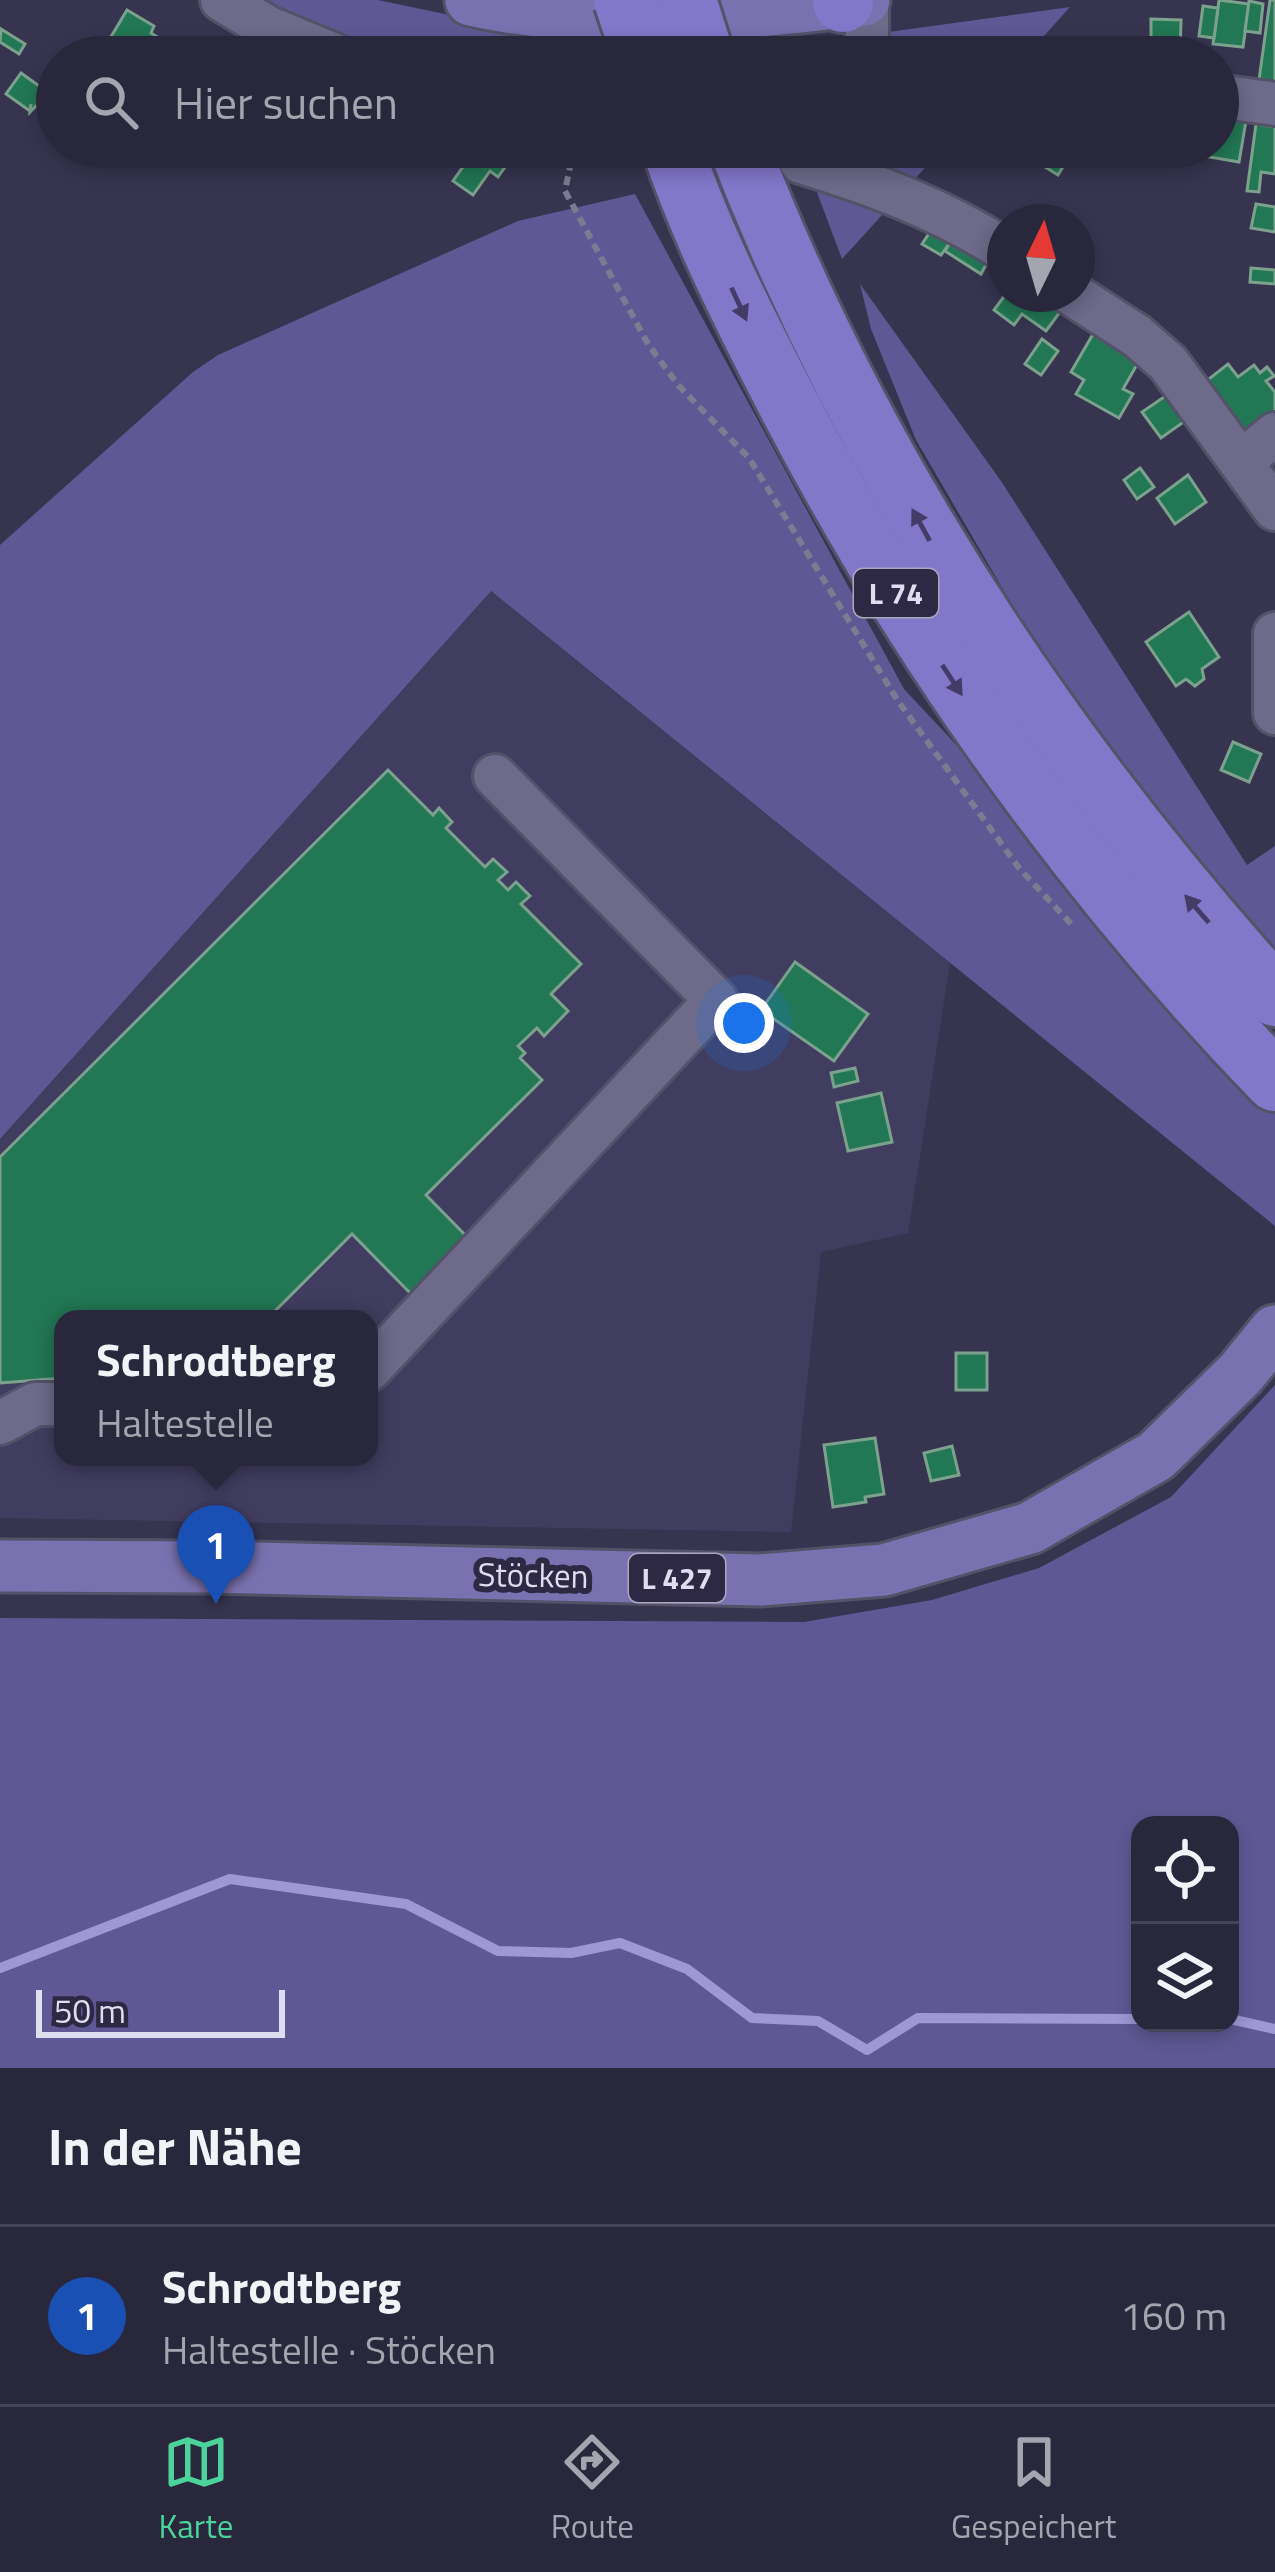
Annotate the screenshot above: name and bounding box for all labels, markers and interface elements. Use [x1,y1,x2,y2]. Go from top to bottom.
search box [36,36,1239,168]
text: Hier suchen [174,68,398,136]
icon: search [78,69,144,135]
north arrow [987,204,1095,312]
one-way arrow [729,287,749,322]
one-way arrow [911,507,932,542]
road number: L 74 [854,569,938,617]
one-way arrow [940,663,962,696]
one-way arrow [1184,894,1211,924]
your location [714,993,774,1053]
popup [54,1310,378,1466]
text: Schrodtberg [96,1325,336,1393]
text: Haltestelle [96,1393,274,1452]
pin: 1 [177,1505,255,1604]
street label: Stöcken [477,1549,589,1601]
road number: L 427 [629,1554,725,1602]
map controls [1131,1816,1239,2032]
button: locate [1131,1816,1239,1924]
button: layers [1131,1924,1239,2032]
scale bar [36,1984,285,2037]
text: 50 m [54,1986,126,2036]
text: In der Nähe [48,2107,302,2185]
text: Schrodtberg [162,2252,401,2320]
text: 1 [76,2286,98,2345]
text: 160 m [1120,2286,1227,2345]
text: Haltestelle · Stöcken [162,2320,496,2379]
tab: Karte [159,2429,234,2551]
tab: Route [551,2429,634,2551]
tab: Gespeichert [951,2429,1116,2551]

